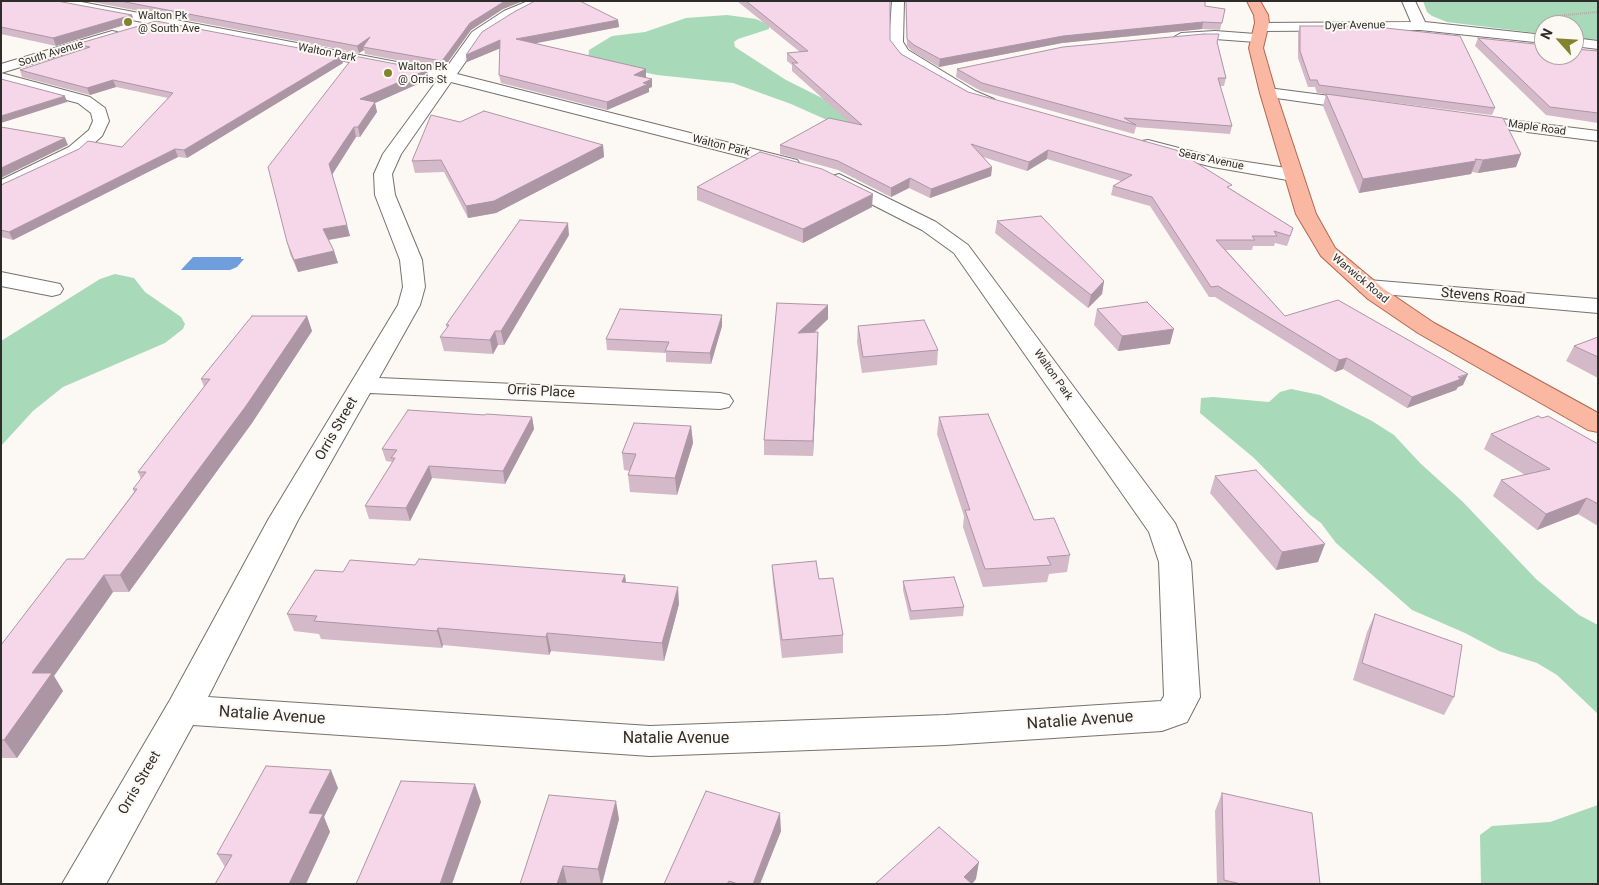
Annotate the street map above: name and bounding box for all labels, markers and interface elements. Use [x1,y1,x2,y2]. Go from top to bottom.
place label: Walton Pk @ South Ave [138,9,200,35]
north arrow [1534,15,1584,65]
marker: Walton Pk @ South Ave [122,16,134,28]
street label: Dyer Avenue [1325,19,1385,33]
text: N [1537,26,1556,42]
street label: South Avenue [17,38,85,70]
street label: Walton Park [297,41,357,65]
place label: Walton Pk @ Orris St [398,60,447,86]
marker: Walton Pk @ Orris St [382,67,394,79]
street label: Maple Road [1507,117,1567,139]
street label: Walton Park [691,132,751,160]
street label: Sears Avenue [1177,147,1245,173]
street label: Warwick Road [1329,252,1391,306]
street label: Stevens Road [1440,285,1526,309]
street label: Walton Park [1031,347,1075,403]
street label: Orris Place [507,382,575,402]
street label: Orris Street [312,394,362,464]
street label: Natalie Avenue [218,703,326,729]
street label: Natalie Avenue [1026,708,1134,734]
street label: Natalie Avenue [623,729,729,749]
street label: Orris Street [115,748,165,818]

